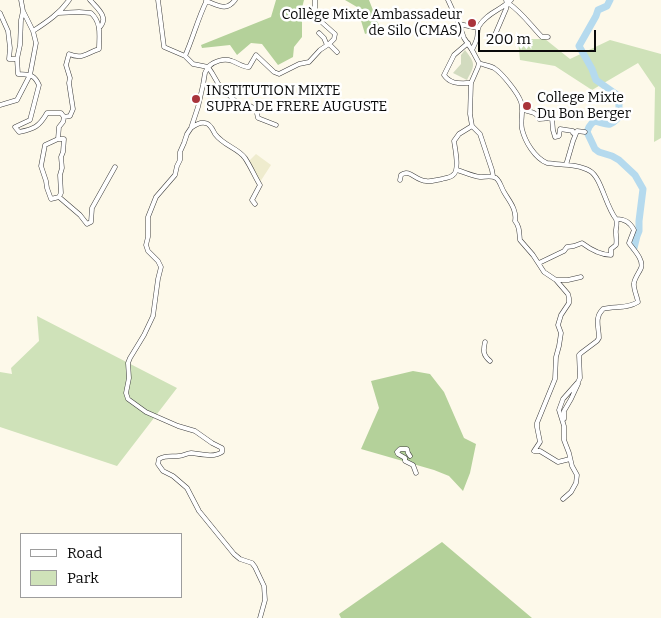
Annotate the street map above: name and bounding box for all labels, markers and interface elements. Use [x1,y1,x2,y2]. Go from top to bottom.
place label: Collège Mixte Ambassadeur de Silo (CMAS) [282,7,462,40]
marker: Collège Mixte Ambassadeur de Silo (CMAS) [466,17,478,29]
scale bar [481,20,598,52]
text: 200 m [486,30,531,48]
place label: INSTITUTION MIXTE SUPRA DE FRERE AUGUSTE [206,83,387,115]
place label: College Mixte Du Bon Berger [537,90,631,122]
marker: INSTITUTION MIXTE SUPRA DE FRERE AUGUSTE [190,93,202,105]
marker: College Mixte Du Bon Berger [521,100,533,112]
legend [20,533,182,598]
text: Road [67,544,102,562]
text: Park [67,569,99,587]

